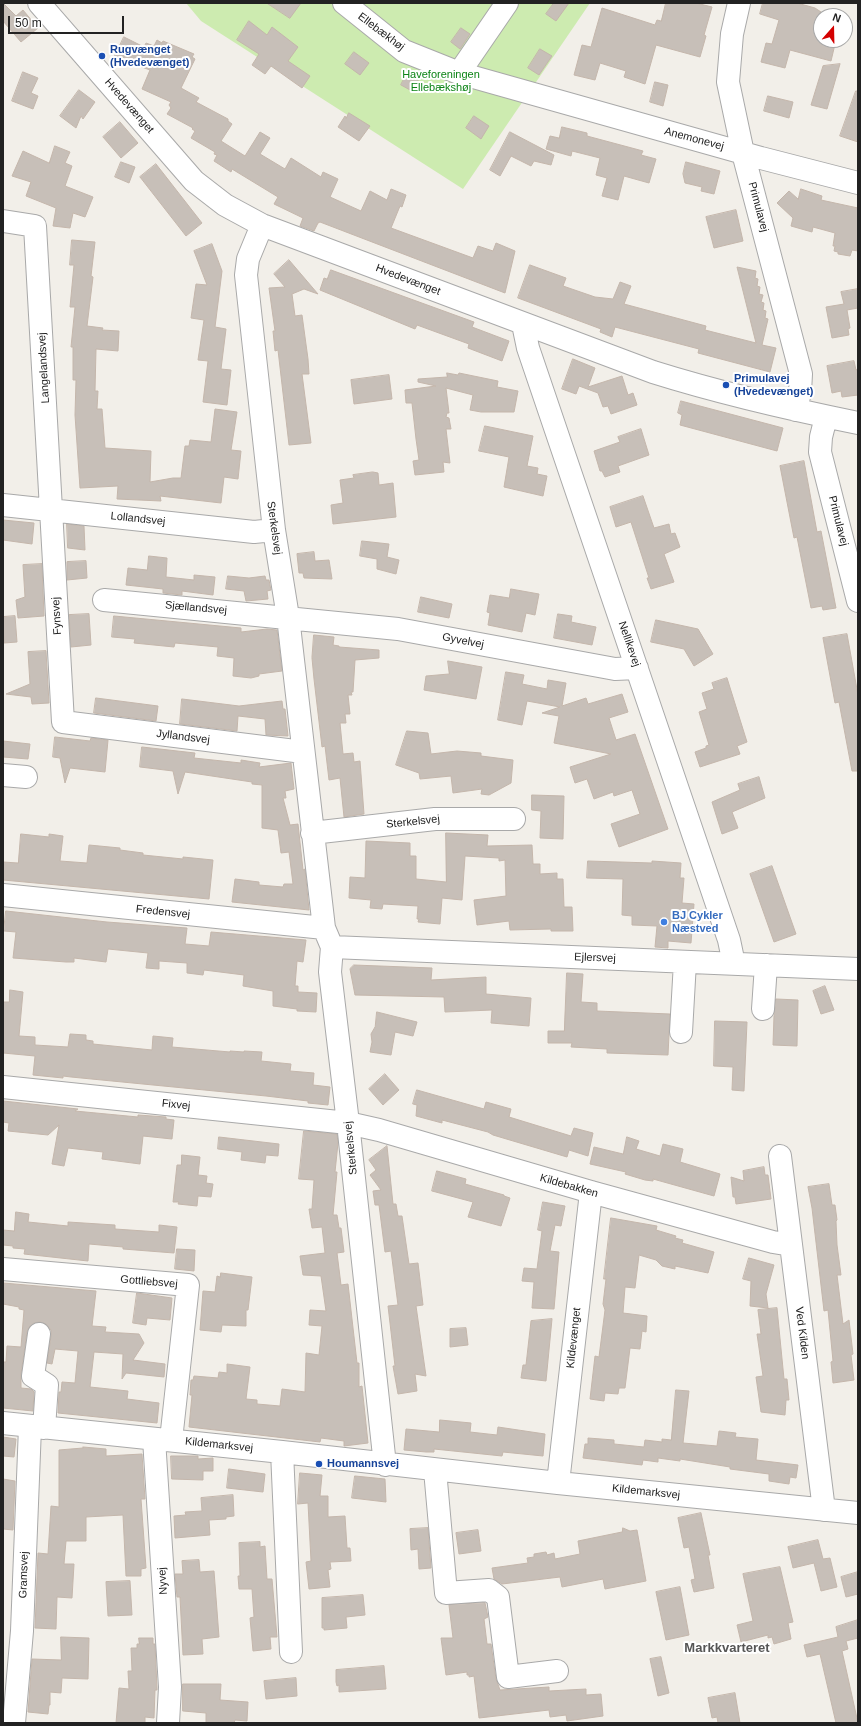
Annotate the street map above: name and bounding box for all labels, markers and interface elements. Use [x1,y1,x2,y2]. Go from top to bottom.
scale bar [10,8,126,34]
north arrow [813,8,853,48]
street label: Ellebækhøj [355,10,407,54]
text: N [831,11,843,25]
text: 50 m [15,16,42,30]
place label: Rugvænget (Hvedevænget) [110,43,189,69]
marker: Rugvænget (Hvedevænget) [97,51,107,61]
park label: Haveforeningen Ellebækshøj [402,68,480,94]
street label: Hvedevænget [102,76,156,136]
street label: Anemonevej [663,125,725,153]
street label: Primulavej [745,180,771,234]
street label: Hvedevænget [374,262,442,298]
street label: Langelandsvej [36,332,52,404]
place label: Primulavej (Hvedevænget) [734,372,813,398]
marker: Primulavej (Hvedevænget) [721,380,731,390]
street label: Primulavej [825,494,851,548]
street label: Sterkelsvej [264,500,284,556]
street label: Lollandsvej [110,510,166,528]
street label: Fynsvej [49,597,65,635]
street label: Sjællandsvej [164,599,228,617]
street label: Nellikevej [615,620,643,668]
street label: Gyvelvej [441,630,485,652]
street label: Jyllandsvej [155,727,211,747]
street label: Sterkelsvej [386,813,440,831]
street label: Fredensvej [135,903,191,921]
place label: BJ Cykler Næstved [672,909,723,935]
marker: BJ Cykler Næstved [659,917,669,927]
street label: Ejlersvej [574,951,616,965]
street label: Fixvej [161,1097,191,1113]
street label: Sterkelsvej [342,1121,360,1175]
street label: Kildebakken [538,1171,600,1201]
street label: Gottliebsvej [120,1273,178,1291]
street label: Ved Kilden [792,1306,812,1360]
street label: Kildevænget [564,1307,584,1369]
street label: Kildemarksvej [184,1435,254,1455]
place label: Houmannsvej [327,1457,399,1471]
marker: Houmannsvej [314,1459,324,1469]
street label: Kildemarksvej [611,1482,681,1502]
street label: Gramsvej [17,1551,31,1599]
street label: Nyvej [155,1567,171,1595]
district label: Markkvarteret [684,1640,770,1656]

